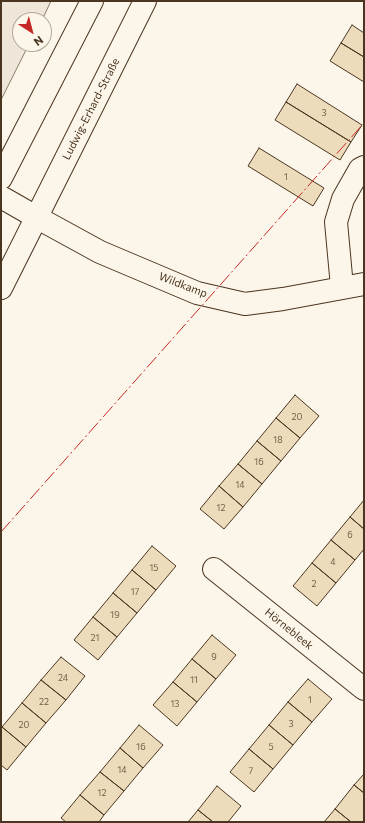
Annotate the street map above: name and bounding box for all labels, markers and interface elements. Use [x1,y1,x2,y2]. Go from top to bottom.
north arrow [12,12,52,52]
text: N [32,34,46,49]
street label: Ludwig-Erhard-Straße [60,56,122,162]
house number: 3 [321,108,327,118]
house number: 1 [284,172,288,182]
street label: Wildkamp [157,270,209,300]
house number: 20 [292,412,302,422]
house number: 18 [273,435,283,445]
house number: 16 [254,457,264,467]
house number: 14 [235,480,245,490]
house number: 12 [217,503,225,513]
house number: 6 [347,530,353,540]
house number: 4 [330,557,336,567]
house number: 15 [149,563,159,573]
house number: 2 [312,579,316,589]
house number: 17 [131,587,139,597]
street label: Hörnebleek [262,606,316,652]
house number: 19 [110,610,120,620]
house number: 21 [91,633,99,643]
house number: 9 [211,652,217,662]
house number: 24 [58,673,68,683]
house number: 11 [190,675,198,685]
house number: 1 [308,695,312,705]
house number: 22 [39,697,49,707]
house number: 13 [171,699,179,709]
house number: 3 [288,719,294,729]
house number: 20 [19,720,29,730]
house number: 16 [136,742,146,752]
house number: 5 [268,742,274,752]
house number: 14 [117,765,127,775]
house number: 7 [249,766,253,776]
house number: 12 [98,788,106,798]

